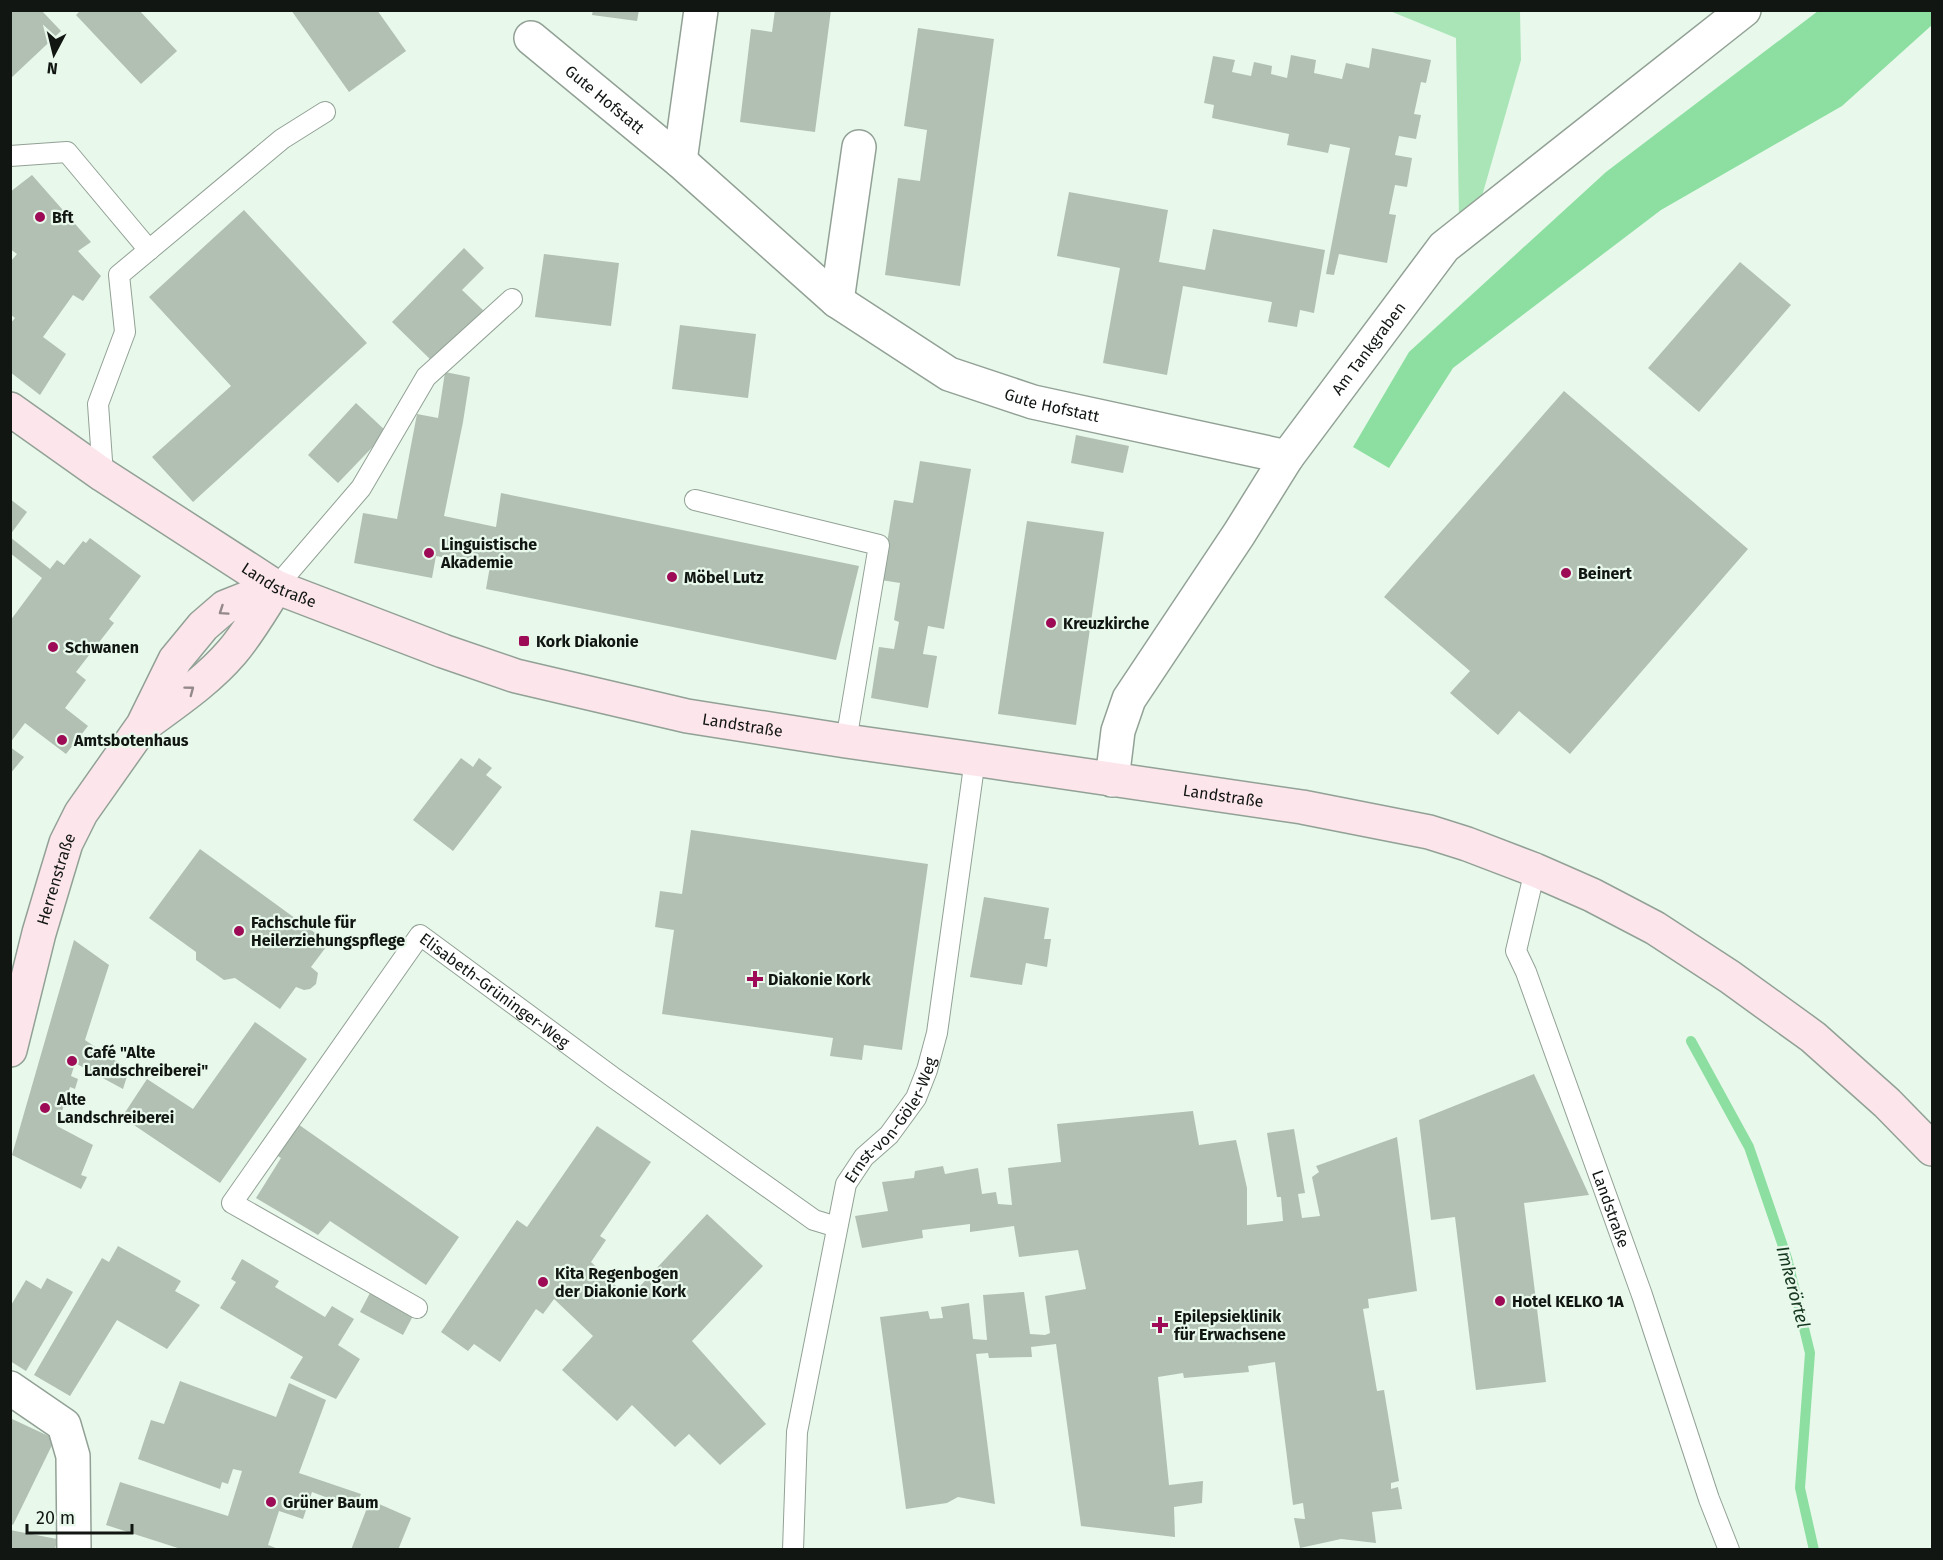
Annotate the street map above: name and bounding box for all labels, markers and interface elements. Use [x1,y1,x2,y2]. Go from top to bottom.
north arrow [24,24,84,84]
text: N [46,58,59,78]
street label: Gute Hofstatt [562,61,649,137]
place label: Bft [52,208,75,227]
marker: Bft [33,210,47,224]
street label: Am Tankgraben [1327,298,1409,398]
street label: Gute Hofstatt [1002,384,1101,426]
place label: Linguistische Akademie [440,535,537,572]
marker: Linguistische Akademie [422,546,436,560]
street label: Landstraße [238,558,319,611]
place label: Beinert [1578,564,1633,583]
marker: Beinert [1559,566,1573,580]
place label: Möbel Lutz [684,568,764,587]
marker: Möbel Lutz [665,570,679,584]
one-way arrow [219,603,229,615]
place label: Kreuzkirche [1063,614,1150,633]
marker: Kreuzkirche [1044,616,1058,630]
place label: Kork Diakonie [536,632,639,651]
marker: Kork Diakonie [517,634,531,648]
place label: Schwanen [65,638,139,657]
marker: Schwanen [46,640,60,654]
one-way arrow [184,687,195,698]
street label: Landstraße [701,709,784,740]
place label: Amtsbotenhaus [73,731,189,750]
marker: Amtsbotenhaus [55,733,69,747]
street label: Landstraße [1182,780,1265,811]
street label: Herrenstraße [32,830,79,927]
place label: Fachschule für Heilerziehungspflege [251,913,405,950]
marker: Fachschule für Heilerziehungspflege [232,924,246,938]
street label: Elisabeth-Grüninger-Weg [416,929,574,1052]
marker: Diakonie Kork [746,970,764,988]
place label: Diakonie Kork [768,970,871,989]
place label: Café "Alte Landschreiberei" [84,1043,208,1080]
marker: Café "Alte Landschreiberei" [65,1054,79,1068]
street label: Ernst-von-Göler-Weg [840,1054,940,1186]
place label: Alte Landschreiberei [56,1090,174,1127]
marker: Alte Landschreiberei [38,1101,52,1115]
street label: Landstraße [1588,1167,1634,1250]
water label: Imkerörtel [1772,1244,1814,1330]
place label: Kita Regenbogen der Diakonie Kork [555,1264,686,1301]
marker: Kita Regenbogen der Diakonie Kork [536,1275,550,1289]
place label: Hotel KELKO 1A [1512,1292,1624,1311]
marker: Hotel KELKO 1A [1493,1294,1507,1308]
place label: Epilepsieklinik für Erwachsene [1174,1307,1286,1344]
marker: Epilepsieklinik für Erwachsene [1151,1316,1169,1334]
place label: Grüner Baum [283,1493,378,1512]
marker: Grüner Baum [264,1495,278,1509]
scale bar [27,1497,132,1535]
text: 20 m [36,1507,75,1529]

